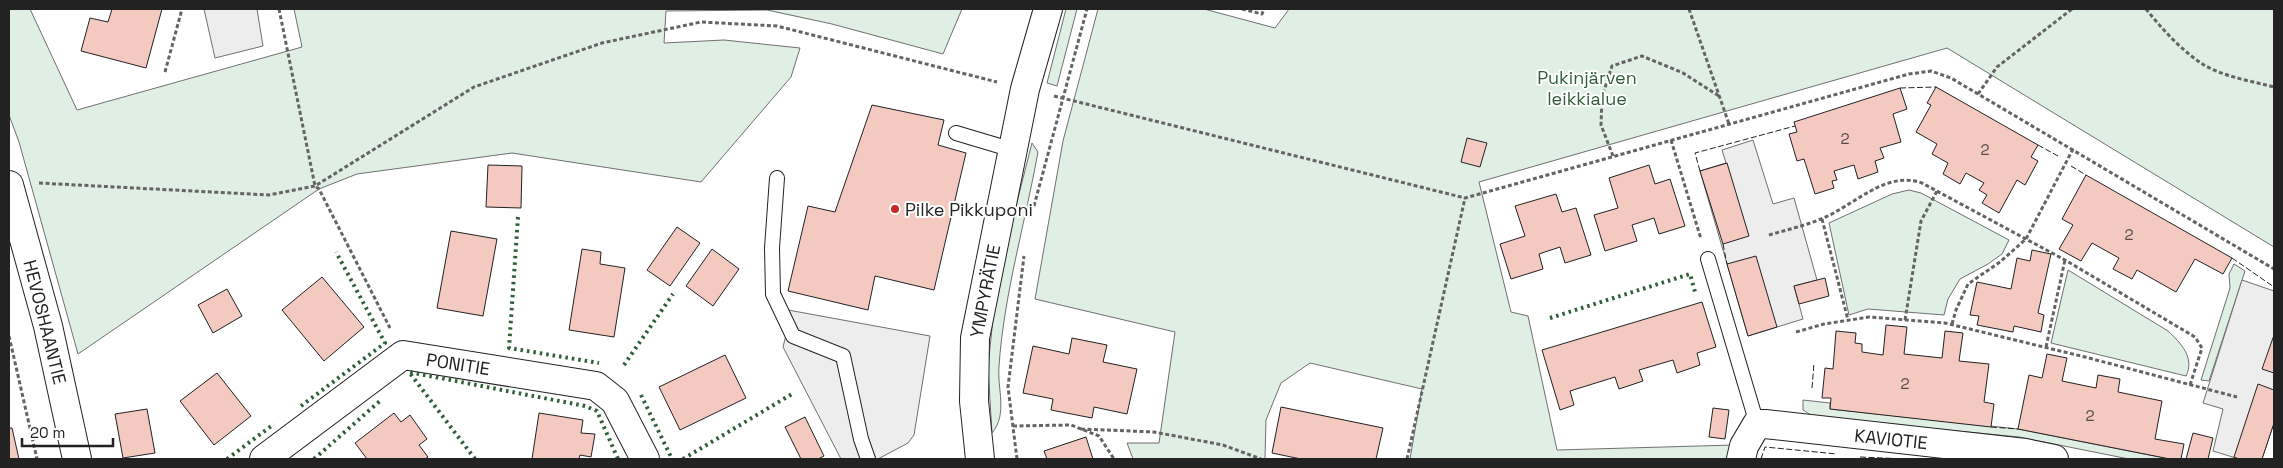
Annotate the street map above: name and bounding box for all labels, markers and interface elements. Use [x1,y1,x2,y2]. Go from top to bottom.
park label: Pukinjärven leikkialue [1537,66,1637,110]
house number: 2 [1840,129,1850,148]
house number: 2 [1980,140,1990,159]
place label: Pilke Pikkuponi [905,198,1033,221]
marker: Pilke Pikkuponi [889,203,901,215]
house number: 2 [2124,225,2134,244]
street label: YMPYRÄTIE [965,242,1005,340]
street label: HEVOSHAANTIE [18,257,72,387]
street label: PONITIE [424,348,492,380]
house number: 2 [1900,374,1910,393]
house number: 2 [2085,406,2095,425]
scale bar [22,416,114,448]
text: 20 m [30,423,65,442]
street label: KAVIOTIE [1853,424,1929,454]

